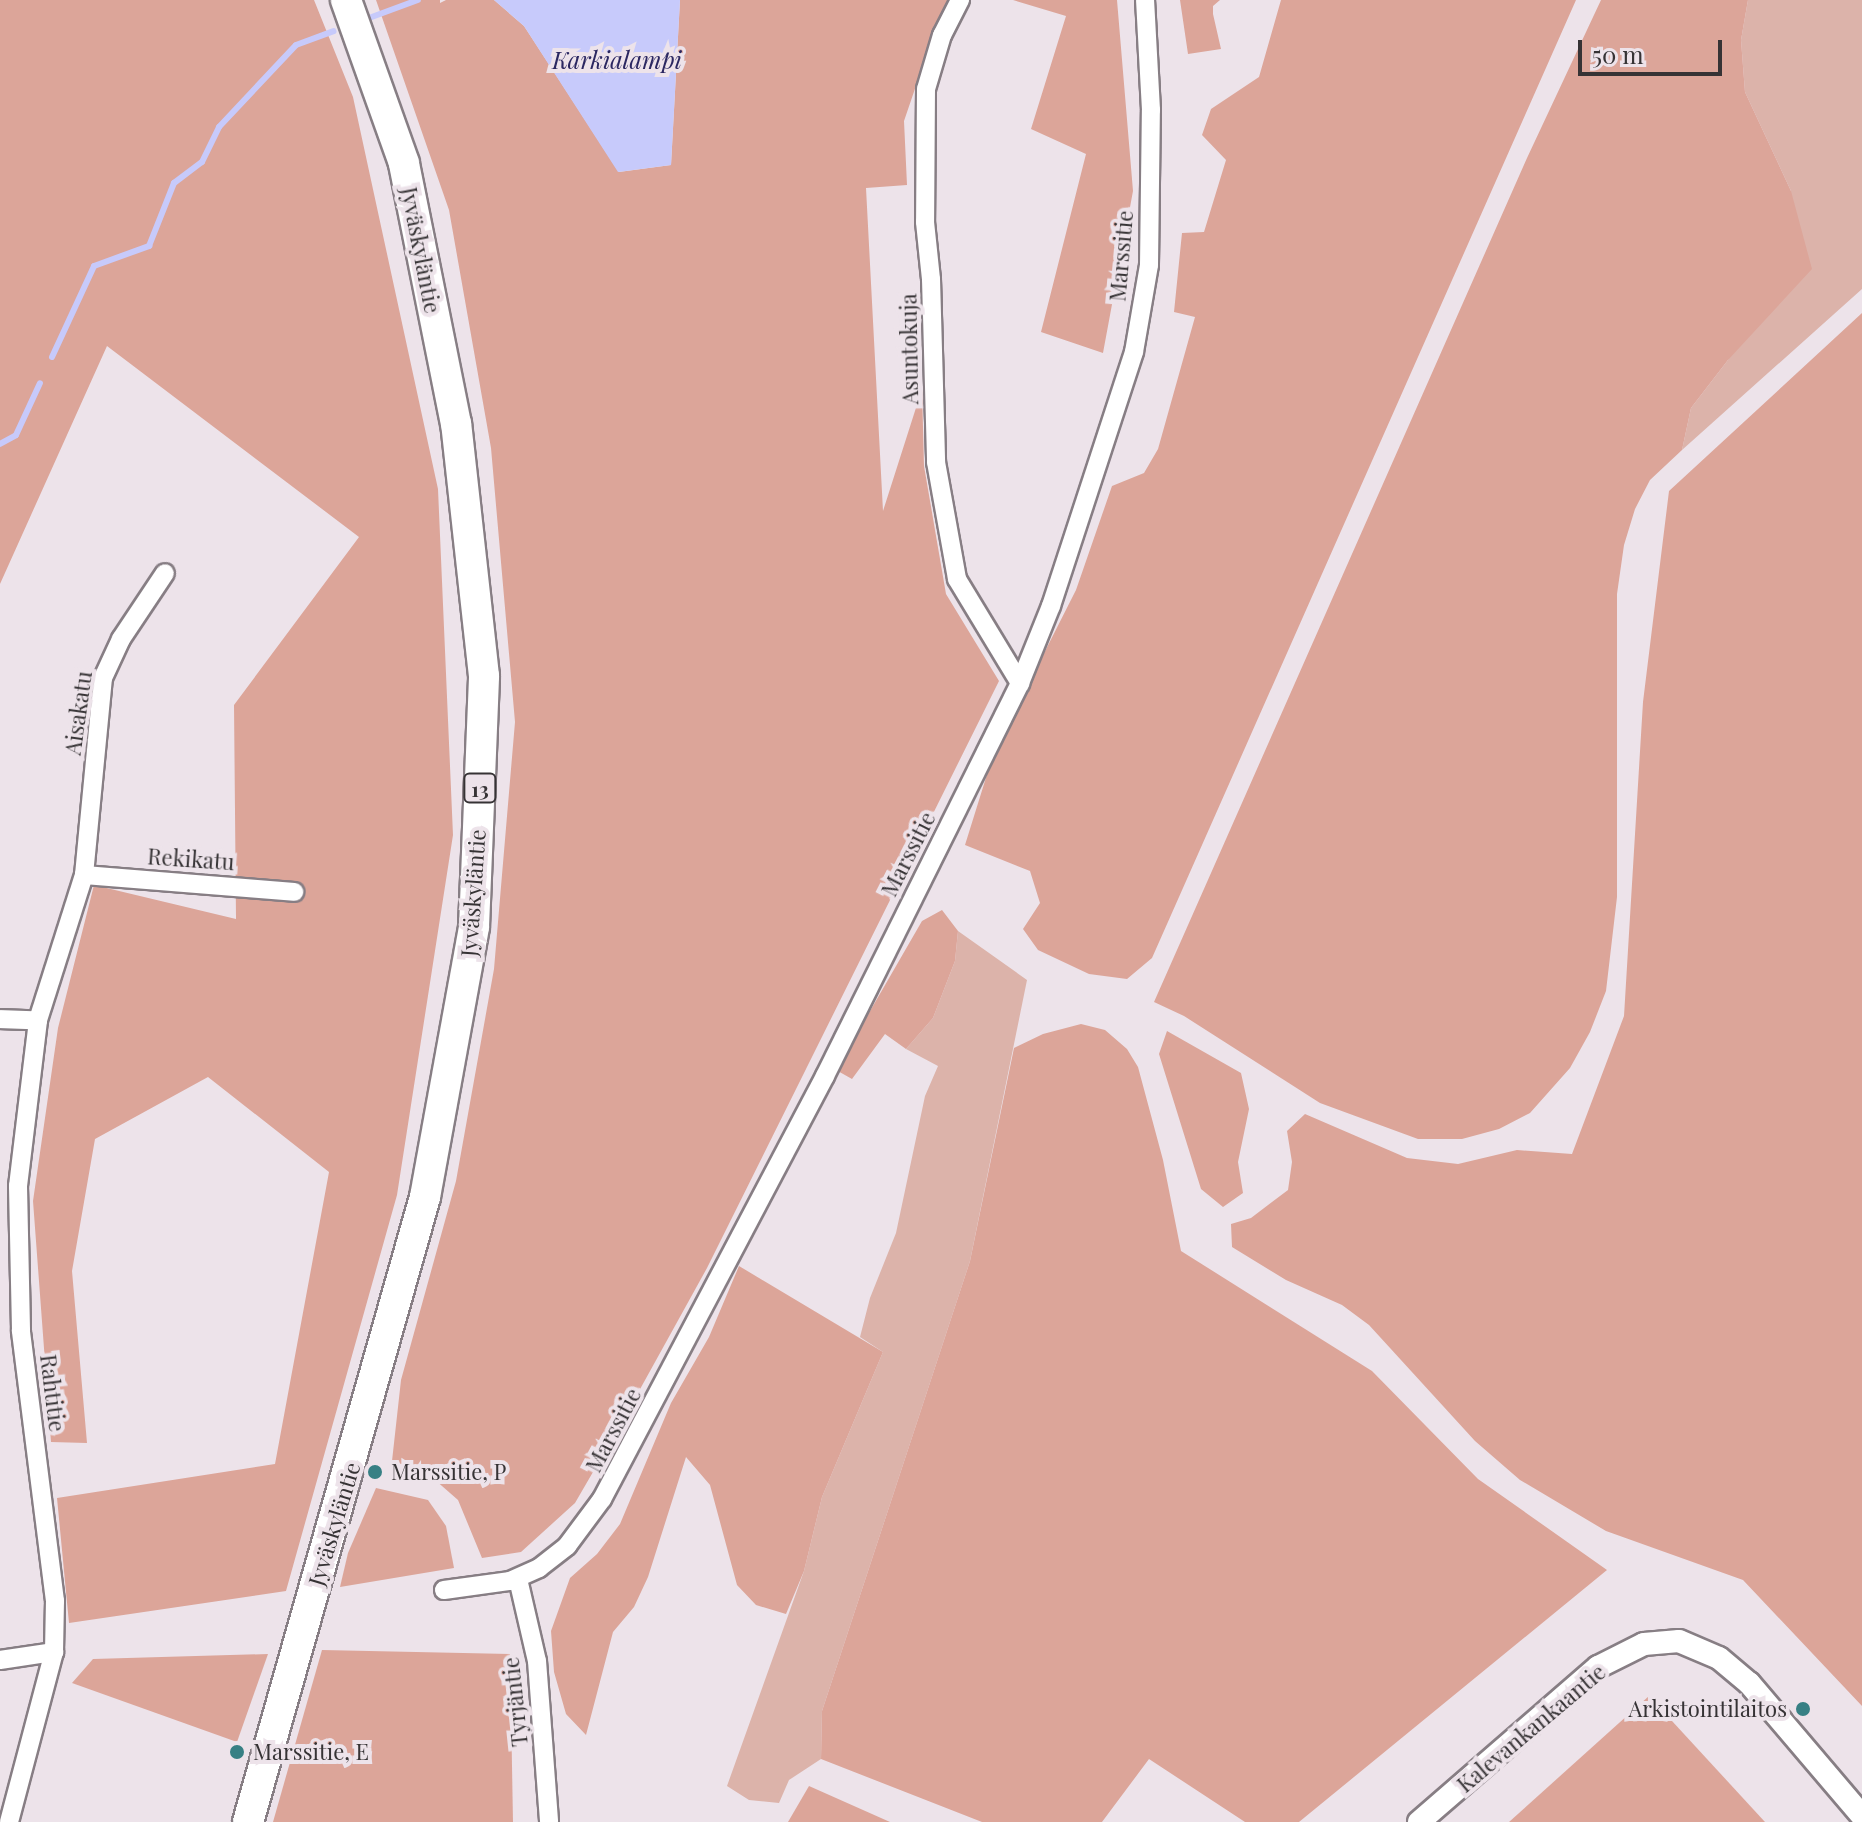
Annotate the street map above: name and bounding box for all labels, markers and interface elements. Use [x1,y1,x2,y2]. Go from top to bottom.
scale bar [1582,24,1726,74]
text: 50 m [1592,38,1644,70]
water label: Karkialampi [552,46,682,74]
street label: Jyväskyläntie [396,185,446,315]
street label: Marssitie [1104,209,1138,303]
street label: Asuntokuja [895,293,923,405]
street label: Aisakatu [59,669,97,757]
road number: 13 [462,772,498,804]
street label: Marssitie [876,807,940,901]
street label: Jyväskyläntie [455,828,491,958]
street label: Rekikatu [147,843,235,875]
street label: Rahtitie [35,1353,71,1433]
street label: Marssitie [580,1384,646,1476]
street label: Jyväskyläntie [303,1459,365,1589]
place label: Marssitie, P [391,1459,506,1485]
marker: Marssitie, P [366,1463,384,1481]
street label: Tyrjäntie [497,1656,533,1748]
street label: Kalevankankaantie [1451,1658,1611,1798]
place label: Arkistointilaitos [1628,1696,1787,1722]
marker: Arkistointilaitos [1794,1700,1812,1718]
place label: Marssitie, E [253,1739,369,1765]
marker: Marssitie, E [228,1743,246,1761]

